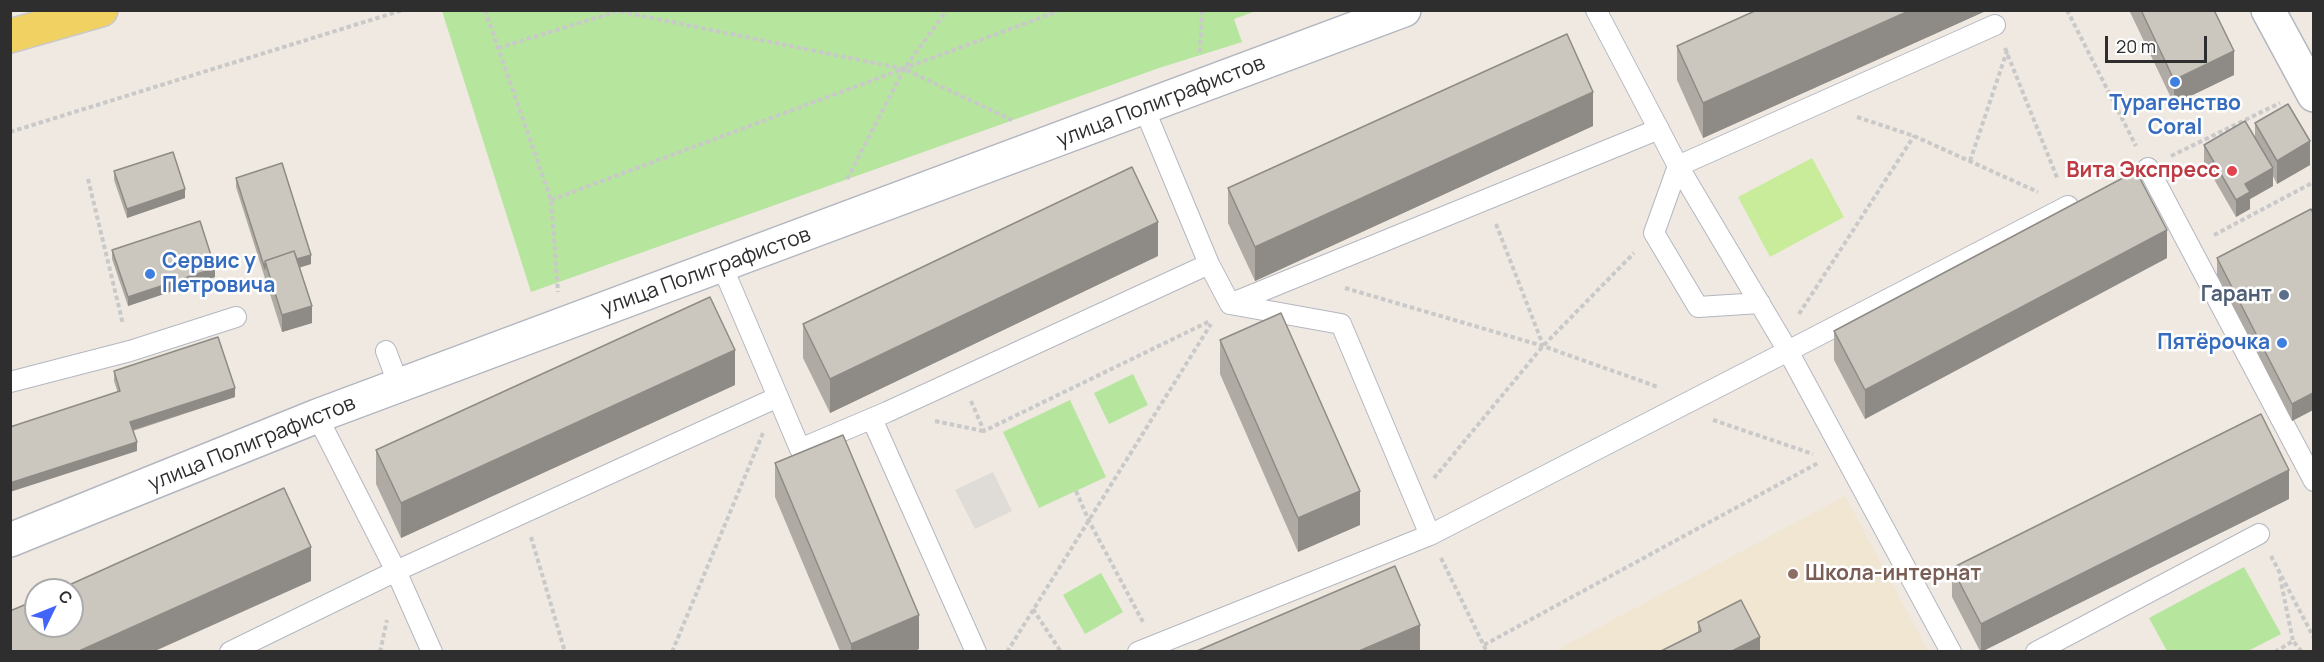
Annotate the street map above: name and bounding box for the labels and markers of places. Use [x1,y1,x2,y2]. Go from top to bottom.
marker: Турагенство Coral [2168,75,2182,89]
place label: Турагенство Coral [2109,91,2241,141]
place label: Вита Экспресс [2066,158,2220,184]
marker: Вита Экспресс [2225,164,2239,178]
place label: Сервис у Петровича [162,249,275,299]
marker: Сервис у Петровича [143,267,157,281]
place label: Гарант [2201,282,2272,308]
marker: Гарант [2277,288,2291,302]
place label: Пятёрочка [2157,330,2270,356]
marker: Пятёрочка [2275,336,2289,350]
place label: Школа-интернат [1805,561,1981,587]
marker: Школа-интернат [1786,567,1800,581]

